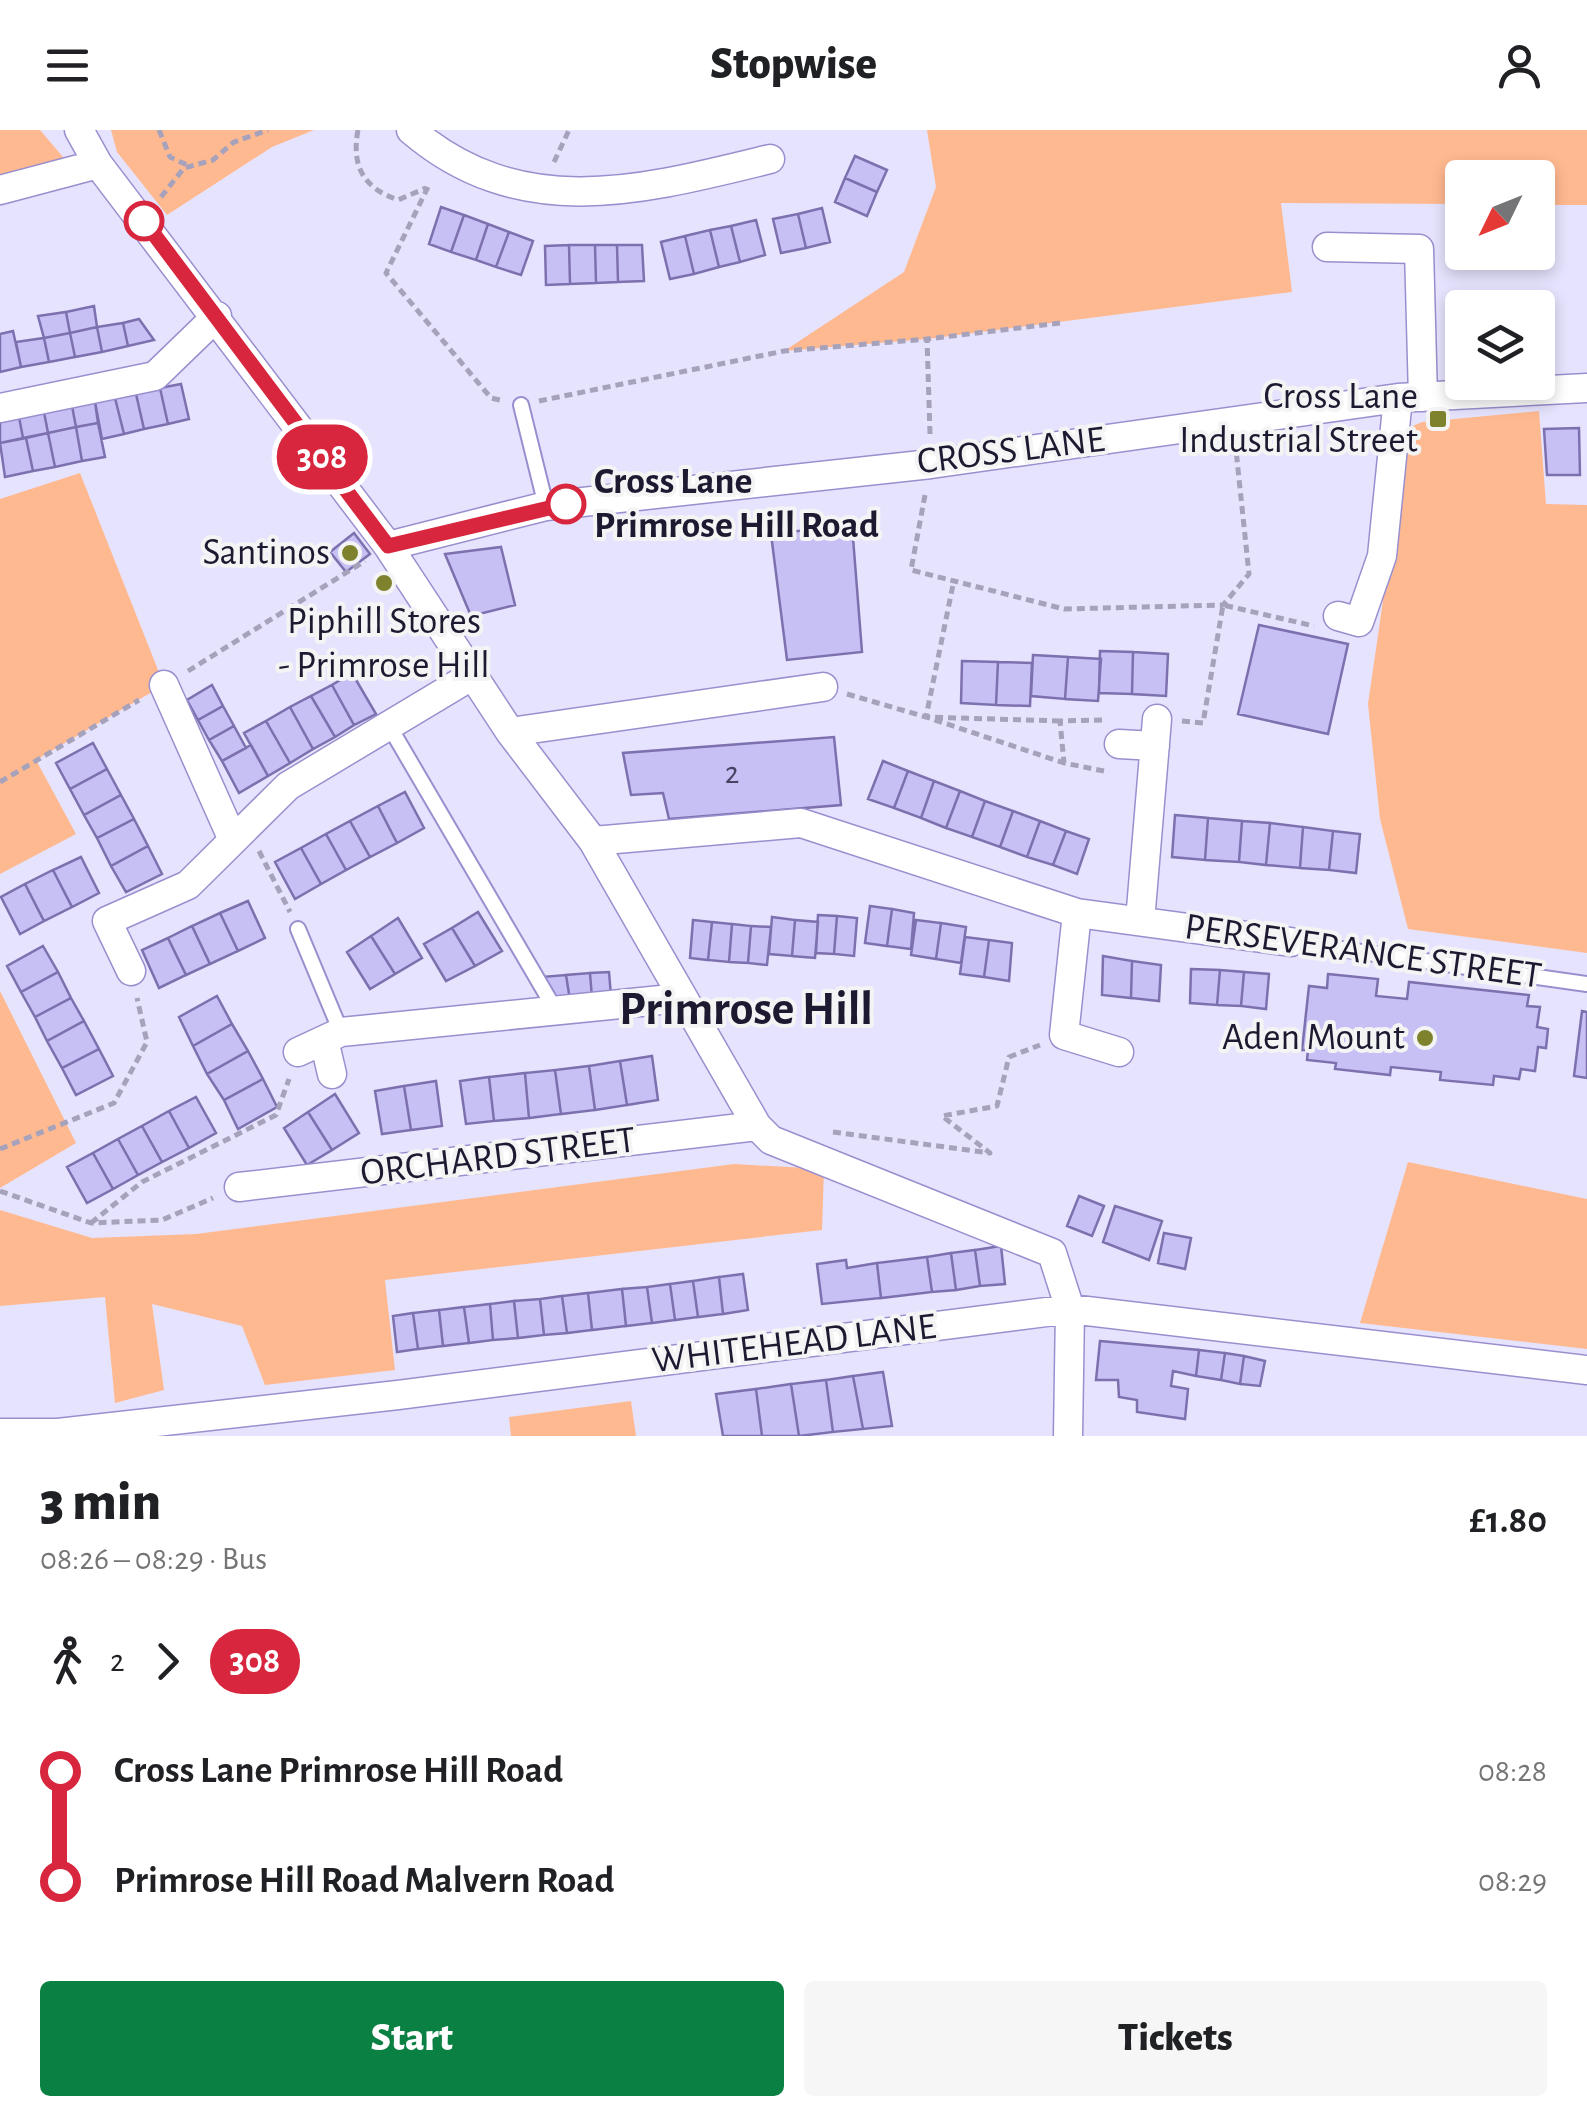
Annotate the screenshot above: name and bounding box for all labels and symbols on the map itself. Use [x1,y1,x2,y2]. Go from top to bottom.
north arrow [1445,160,1555,270]
unlabelled marker [125,202,163,240]
place label: Cross Lane Industrial Street [1179,378,1418,460]
marker: Cross Lane Industrial Street [1427,408,1449,430]
street label: CROSS LANE [915,421,1107,481]
line badge: 308 [264,424,380,490]
place label: Cross Lane Primrose Hill Road [594,463,879,545]
marker: Cross Lane Primrose Hill Road [547,485,585,523]
place label: Santinos [202,534,330,572]
marker: Santinos [339,542,361,564]
marker: Piphill Stores - Primrose Hill [373,572,395,594]
place label: Piphill Stores - Primrose Hill [278,603,490,685]
house number: 2 [725,757,739,789]
street label: PERSEVERANCE STREET [1182,908,1544,996]
district label: Primrose Hill [619,986,873,1034]
place label: Aden Mount [1222,1019,1405,1057]
marker: Aden Mount [1414,1027,1436,1049]
street label: ORCHARD STREET [358,1121,638,1193]
street label: WHITEHEAD LANE [650,1308,938,1380]

